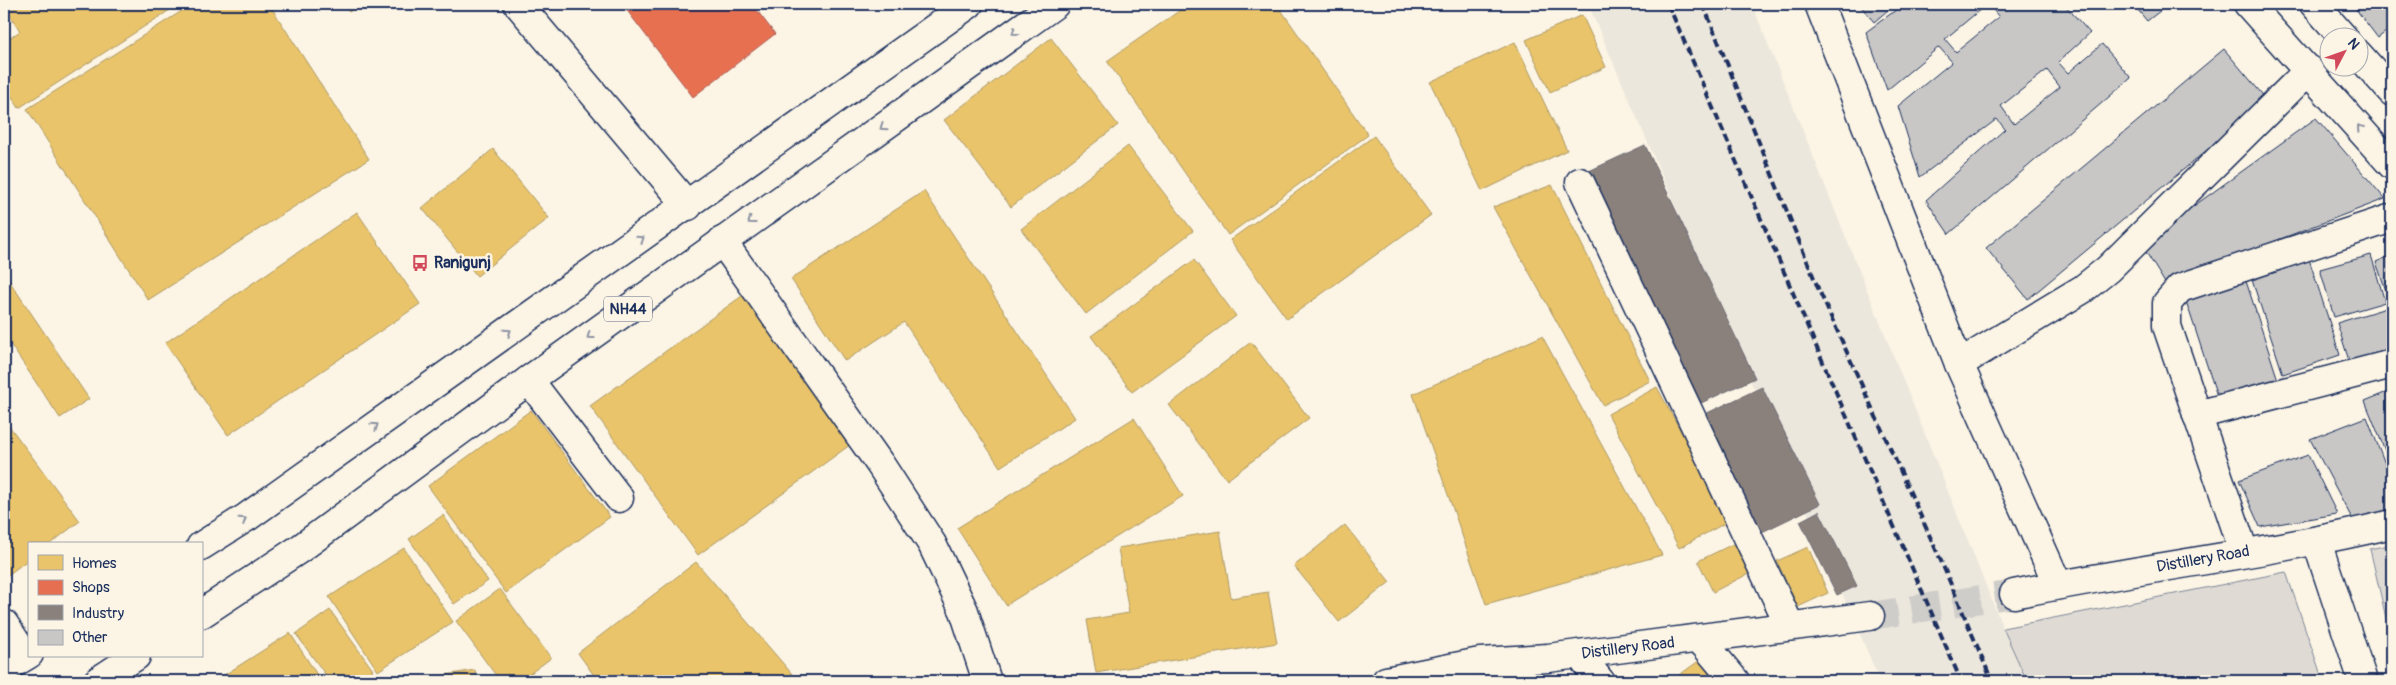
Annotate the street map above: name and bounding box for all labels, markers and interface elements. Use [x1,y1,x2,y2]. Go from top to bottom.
one-way arrow [1011,26,1021,35]
north arrow [2318,28,2368,78]
text: N [2344,35,2363,53]
one-way arrow [880,121,889,129]
one-way arrow [2357,124,2366,133]
one-way arrow [747,215,756,224]
one-way arrow [635,236,645,245]
bus stop icon: Ranigunj [410,253,430,273]
place label: Ranigunj [434,253,491,273]
road number: NH44 [604,296,652,322]
one-way arrow [502,329,512,338]
one-way arrow [586,330,596,339]
one-way arrow [369,423,379,432]
one-way arrow [237,517,246,526]
street label: Distillery Road [2155,541,2251,577]
legend [28,542,202,658]
text: Homes [72,554,117,573]
text: Shops [72,578,110,597]
text: Industry [72,604,125,623]
text: Other [72,628,108,647]
street label: Distillery Road [1580,632,1676,664]

